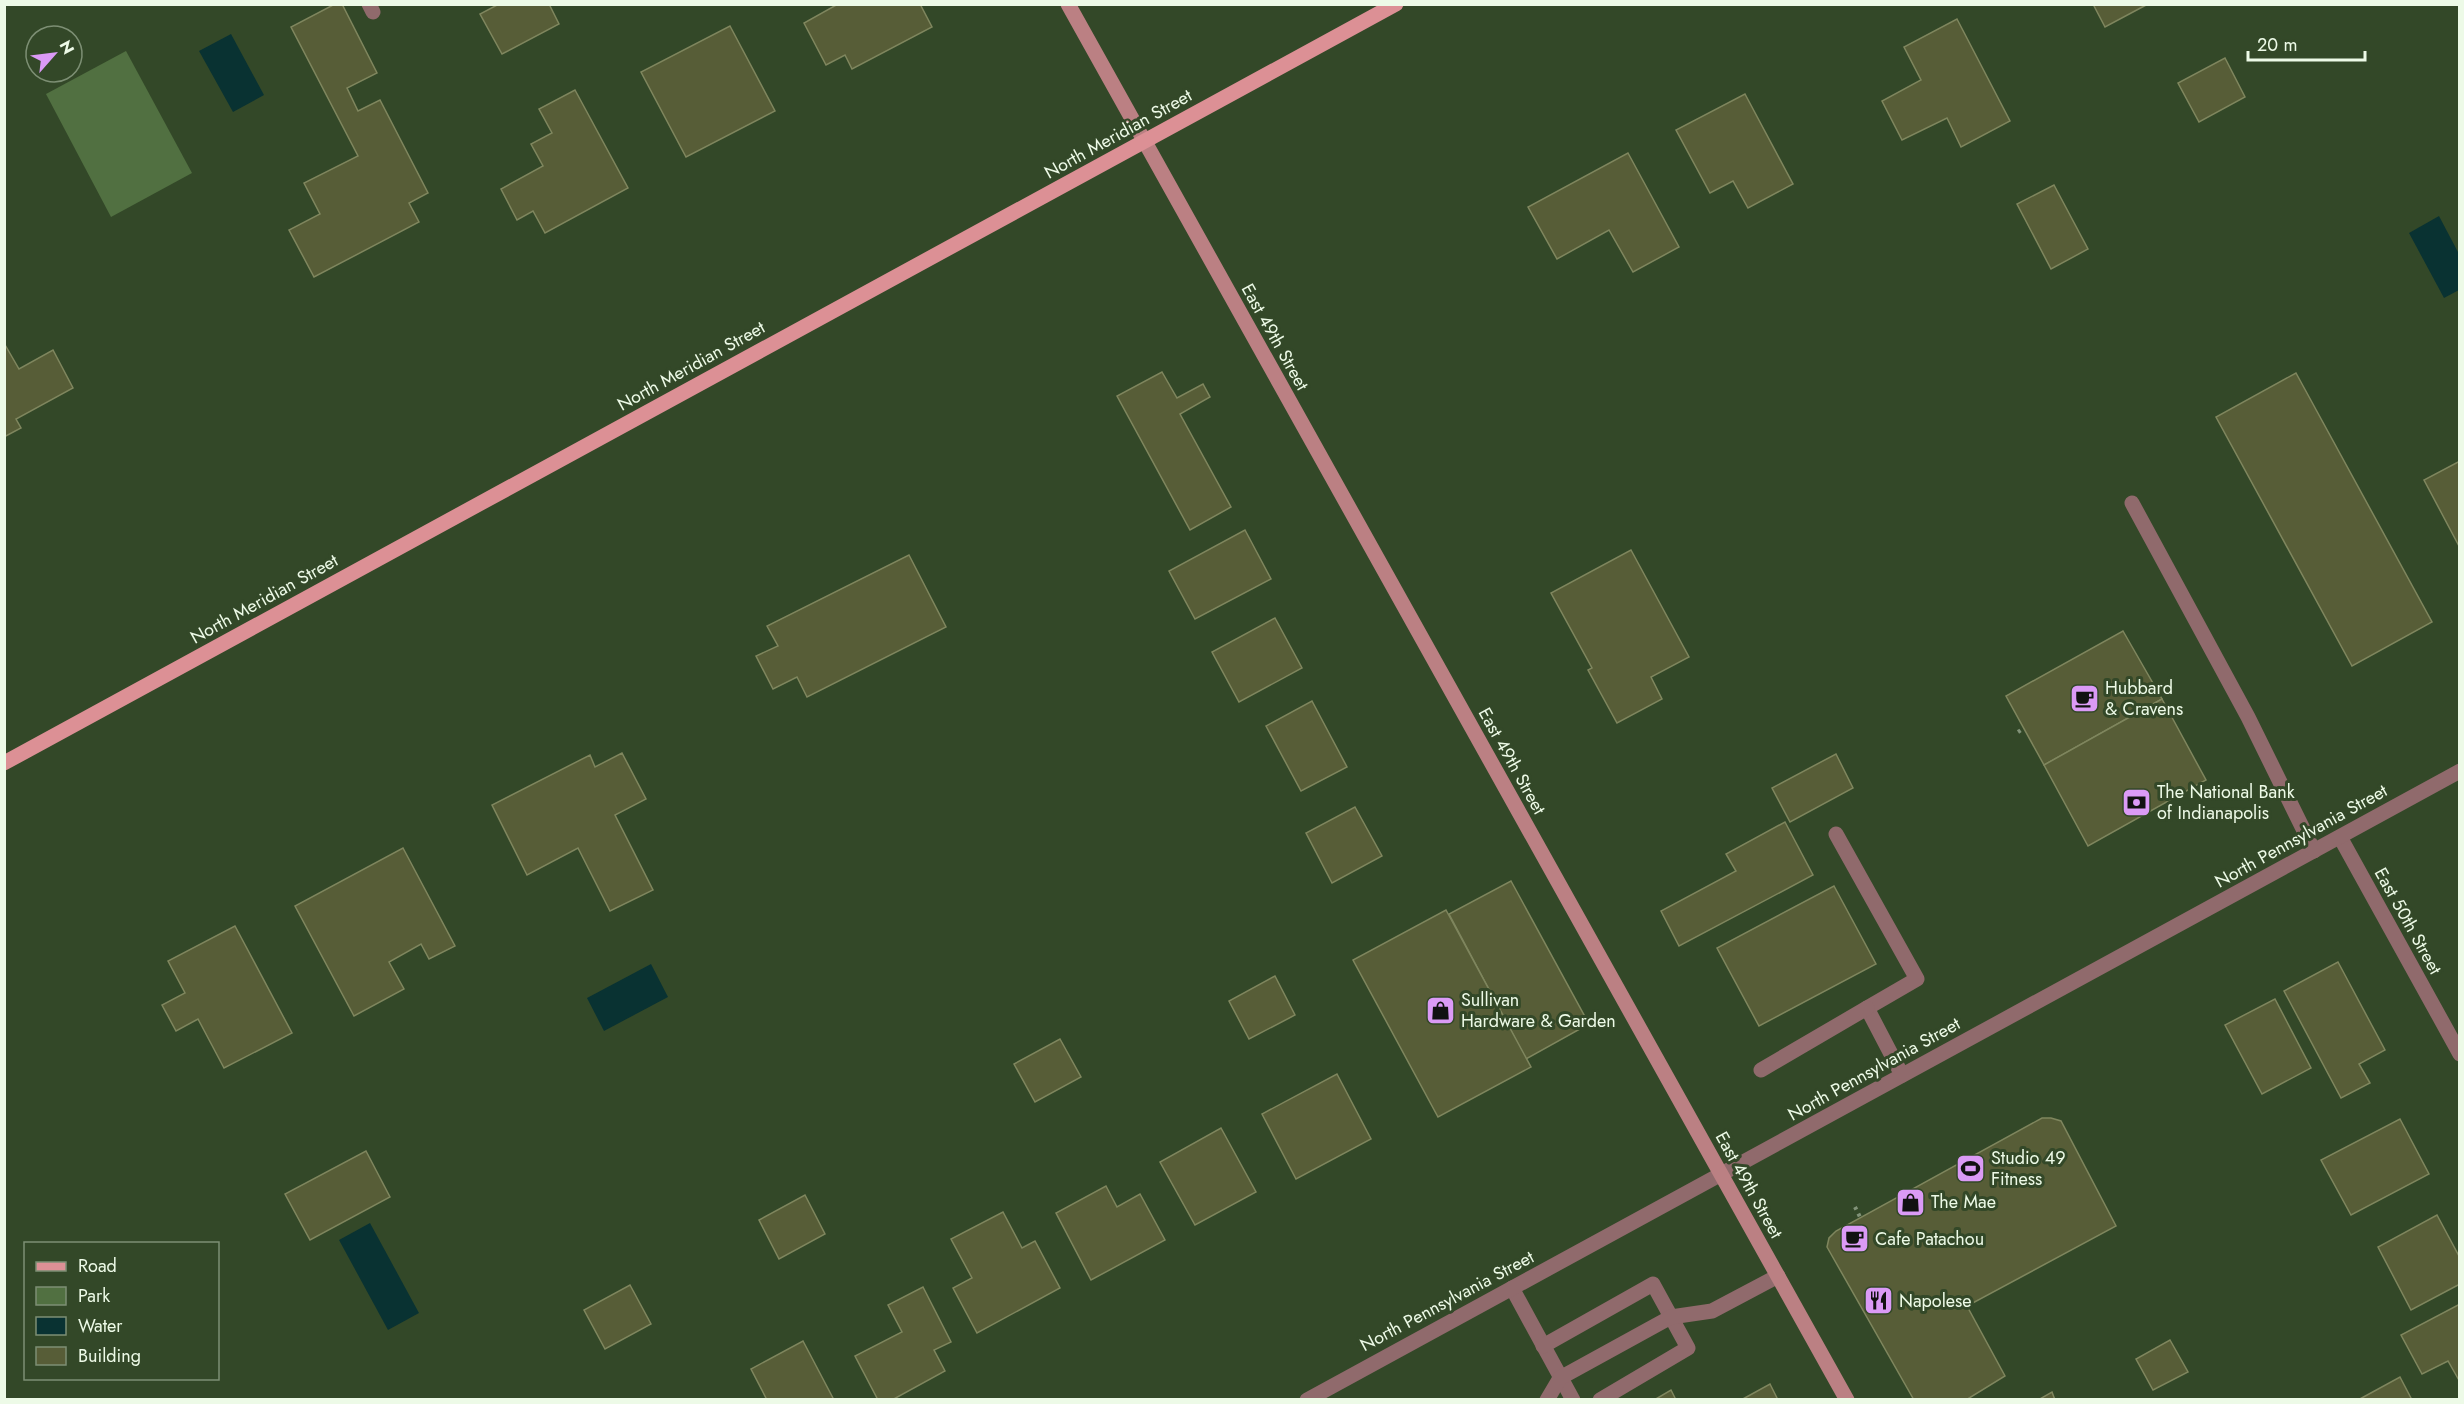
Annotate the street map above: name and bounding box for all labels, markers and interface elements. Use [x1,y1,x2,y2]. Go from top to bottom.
north arrow [24,24,84,84]
scale bar [2248,24,2365,62]
text: 20 m [2257,32,2297,58]
text: N [54,36,80,58]
street label: North Meridian Street [1039,82,1197,185]
street label: East 49th Street [1235,279,1315,396]
street label: North Meridian Street [612,314,770,417]
street label: North Meridian Street [185,547,343,650]
place label: Hubbard & Cravens [2105,675,2183,722]
cafe icon: Hubbard & Cravens [2068,682,2100,714]
street label: East 49th Street [1472,703,1552,820]
street label: North Pennsylvania Street [2210,777,2393,894]
place label: The National Bank of Indianapolis [2157,779,2295,826]
bank icon: The National Bank of Indianapolis [2120,786,2152,818]
street label: East 50th Street [2368,863,2448,980]
place label: Sullivan Hardware & Garden [1461,987,1616,1034]
shop icon: Sullivan Hardware & Garden [1424,994,1456,1026]
street label: North Pennsylvania Street [1783,1010,1966,1127]
street label: East 49th Street [1709,1127,1789,1244]
place label: Studio 49 Fitness [1991,1145,2066,1192]
sports icon: Studio 49 Fitness [1954,1152,1986,1184]
shop icon: The Mae [1894,1186,1926,1218]
place label: The Mae [1931,1189,1996,1215]
cafe icon: Cafe Patachou [1838,1223,1870,1255]
place label: Cafe Patachou [1875,1226,1984,1252]
legend [24,1242,219,1380]
street label: North Pennsylvania Street [1355,1244,1539,1358]
text: Road [78,1253,117,1279]
text: Park [78,1283,110,1309]
restaurant icon: Napolese [1862,1285,1894,1317]
place label: Napolese [1899,1288,1972,1314]
text: Water [78,1313,123,1339]
text: Building [78,1343,141,1369]

